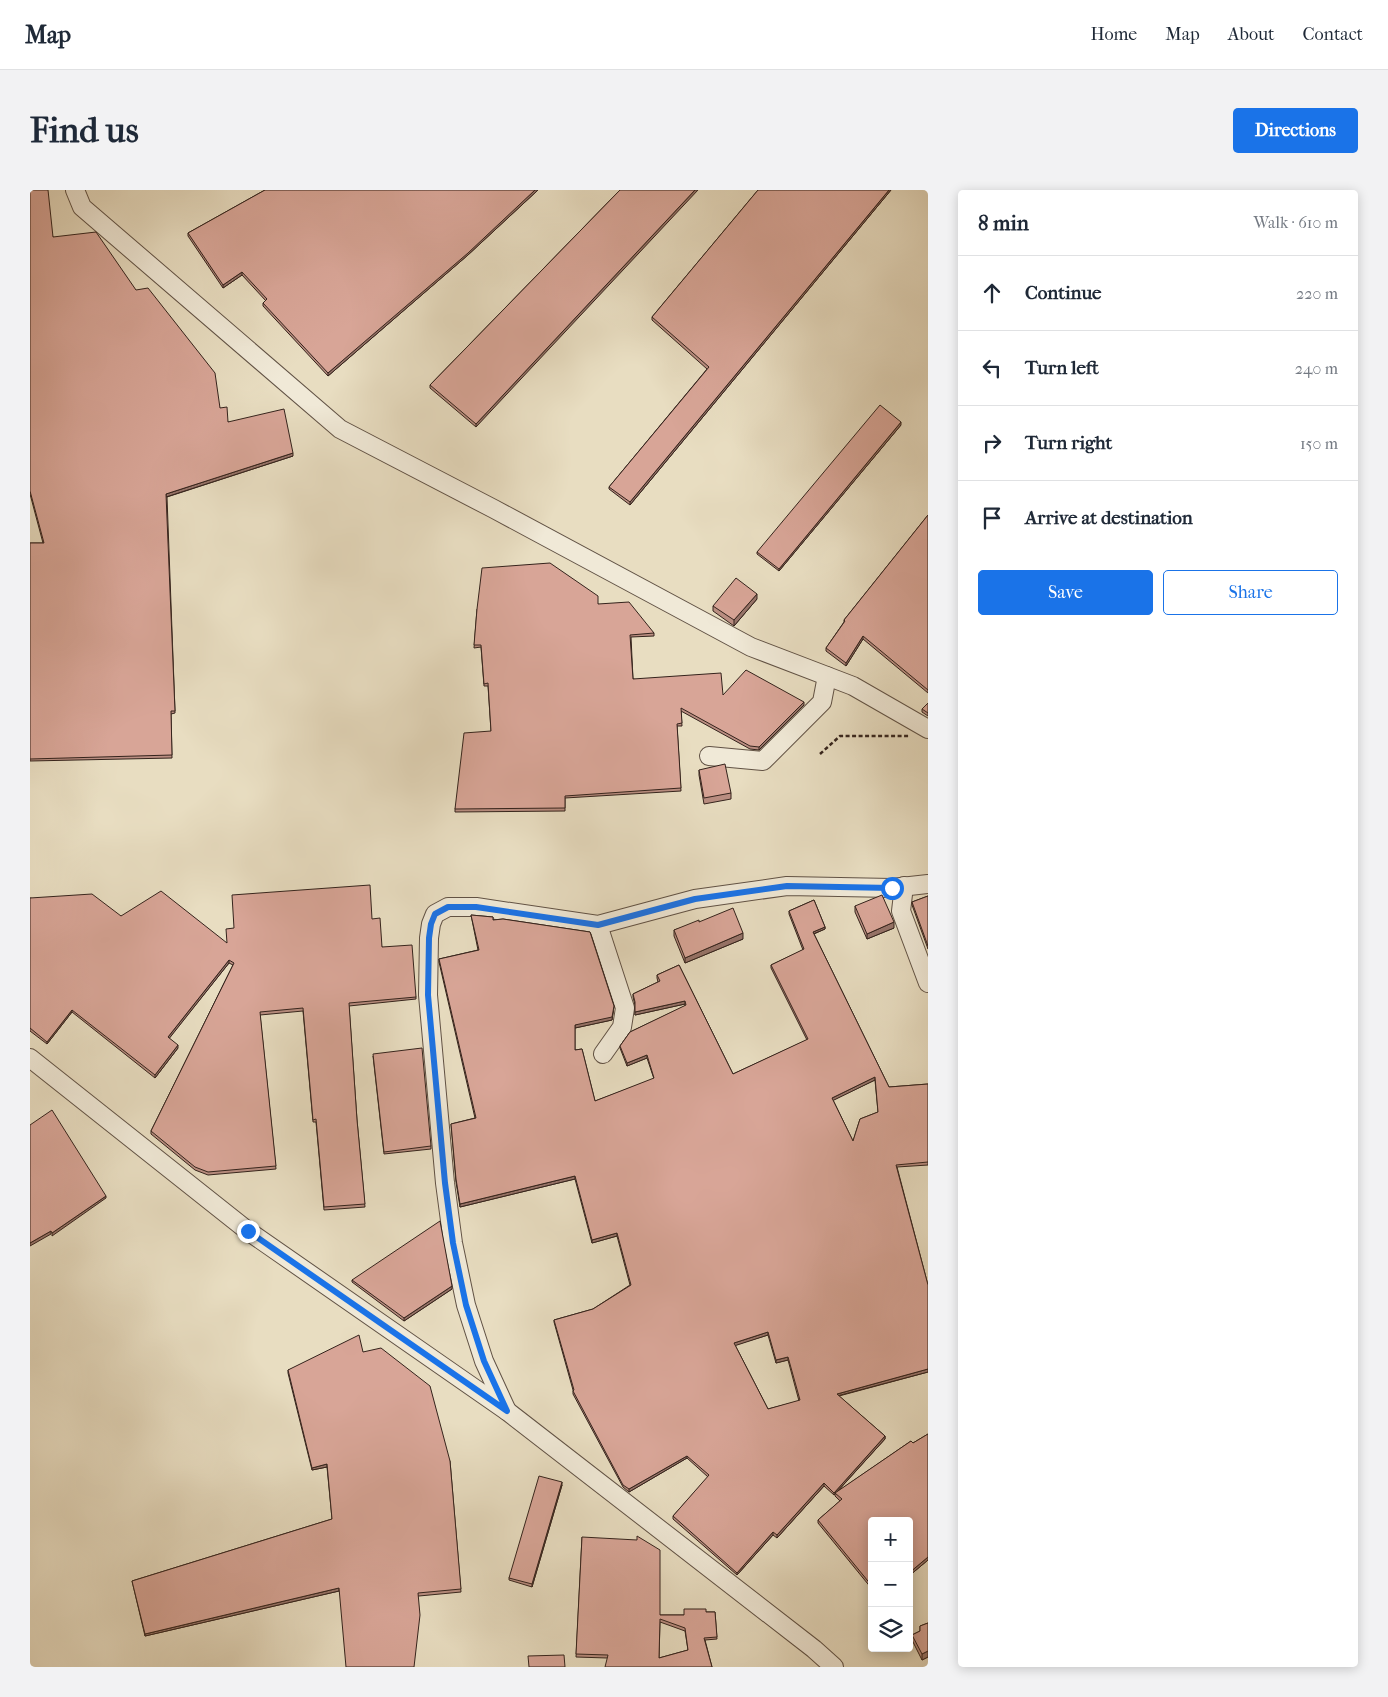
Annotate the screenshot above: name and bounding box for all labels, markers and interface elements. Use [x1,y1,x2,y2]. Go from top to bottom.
text: Map [25,21,71,49]
text: Home [1090,24,1137,45]
text: Map [1165,24,1200,45]
text: About [1228,24,1274,45]
text: Contact [1302,24,1363,45]
button: Directions [1233,108,1358,153]
text: Find us [30,110,139,151]
text: 8 min [978,211,1029,235]
text: Walk · 610 m [1253,213,1338,232]
icon: ahead [978,279,1006,307]
text: Continue [1025,282,1101,304]
text: 220 m [1296,284,1338,303]
icon: left [978,354,1006,382]
text: Turn left [1025,357,1099,379]
text: 240 m [1295,359,1338,378]
icon: right [978,429,1006,457]
text: Turn right [1025,432,1112,454]
text: 150 m [1300,434,1338,453]
icon: arrive [978,504,1006,532]
text: Arrive at destination [1025,507,1193,529]
button: Save [978,570,1153,615]
button: Share [1163,570,1338,615]
route start [881,877,904,900]
route end [237,1220,260,1243]
map controls [868,1517,913,1652]
button: + [868,1517,913,1562]
button: − [868,1562,913,1607]
button: layers [868,1607,913,1652]

